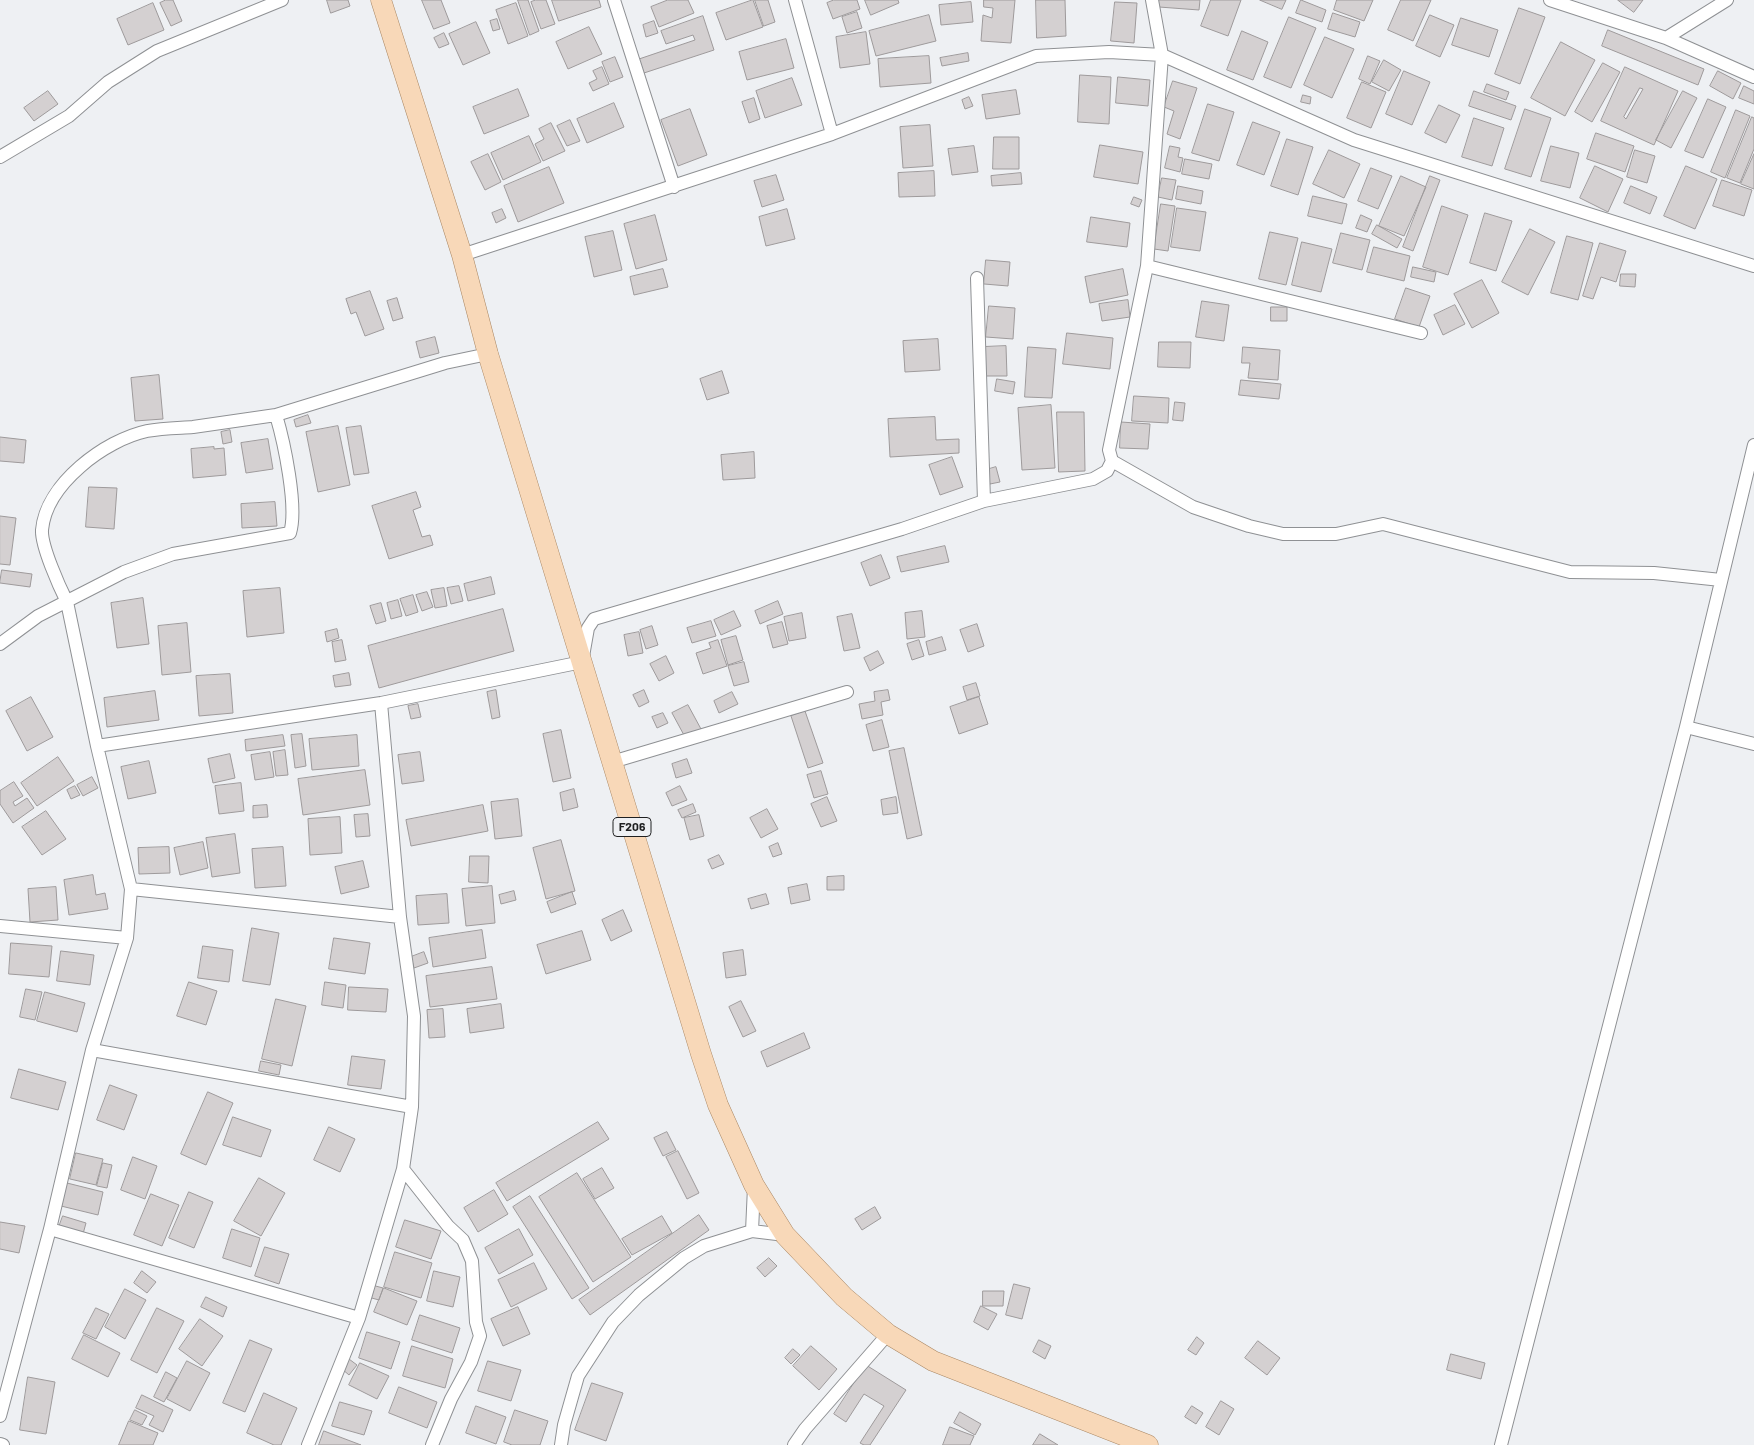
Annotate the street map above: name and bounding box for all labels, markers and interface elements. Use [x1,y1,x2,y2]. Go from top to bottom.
road number: F206 [613,818,651,836]

